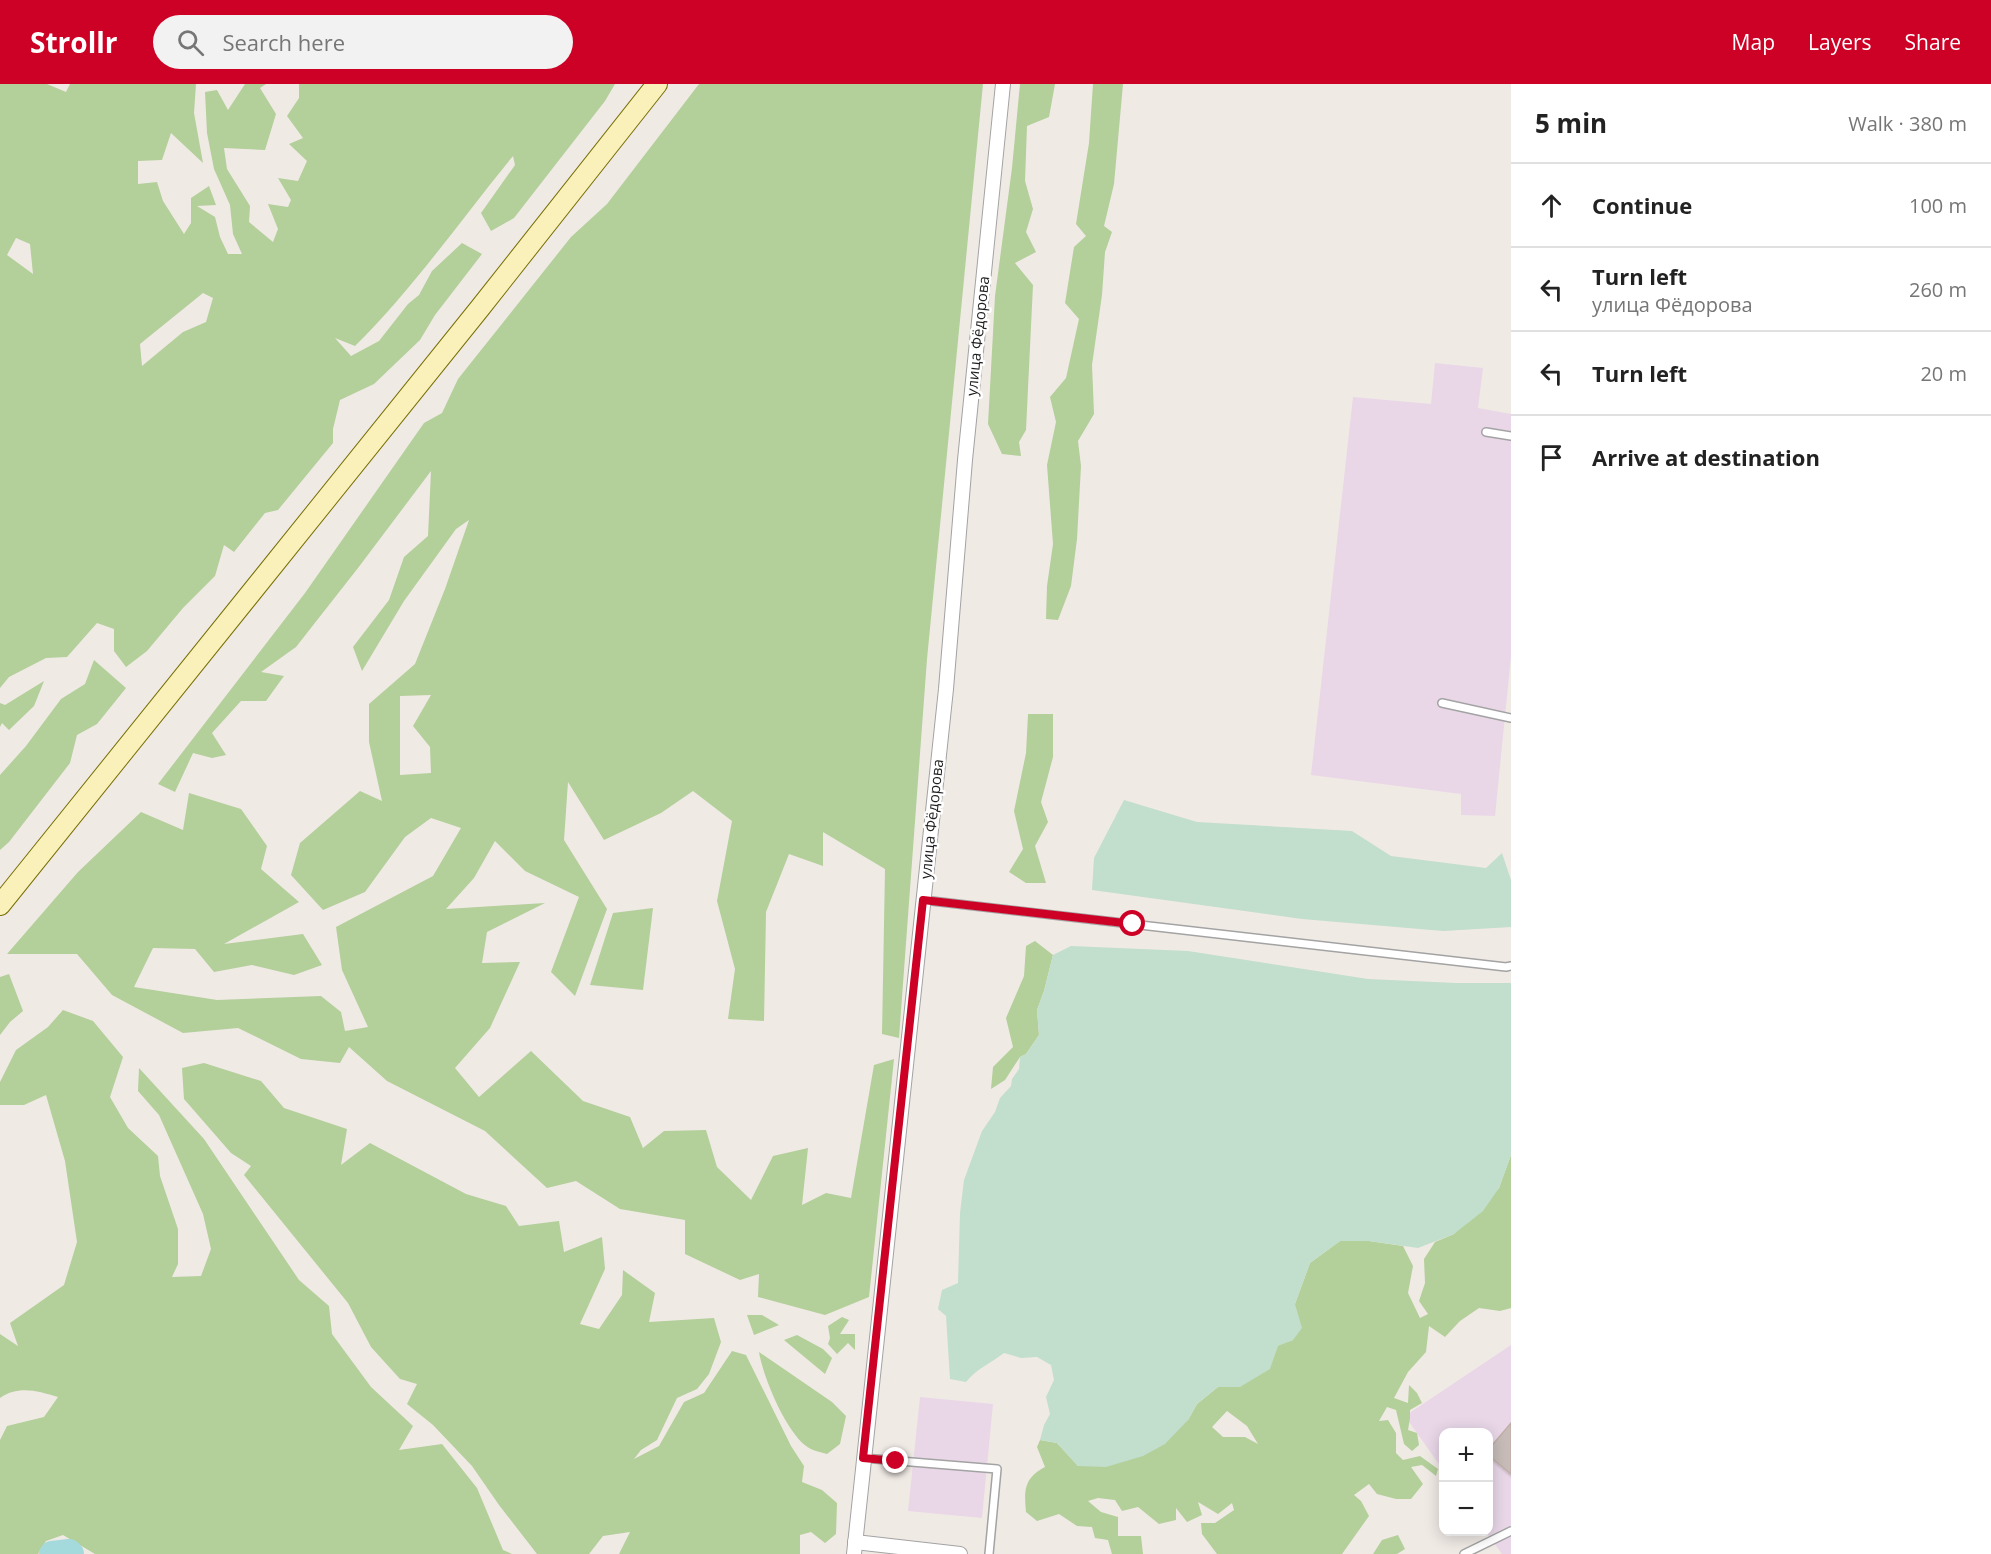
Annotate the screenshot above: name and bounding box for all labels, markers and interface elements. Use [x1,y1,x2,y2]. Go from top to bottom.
search box [153,15,573,69]
text: Strollr [30,23,117,61]
icon: search [174,26,207,59]
text: Search here [222,27,345,57]
text: Map [1732,28,1775,56]
text: Layers [1808,28,1872,56]
text: Share [1905,28,1961,56]
text: 5 min [1535,105,1607,141]
text: Walk · 380 m [1848,110,1967,137]
icon: ahead [1535,189,1568,222]
text: Continue [1592,190,1692,220]
text: 100 m [1909,192,1967,219]
text: Turn left [1592,261,1687,291]
icon: left [1535,273,1568,306]
street label: улица Фёдорова [961,275,993,397]
text: 260 m [1909,276,1967,303]
text: улица Фёдорова [1592,291,1753,318]
icon: left [1535,357,1568,390]
text: Turn left [1592,358,1687,388]
text: 20 m [1920,360,1967,387]
icon: arrive [1535,441,1568,474]
text: Arrive at destination [1592,442,1820,472]
street label: улица Фёдорова [915,758,947,880]
route start [1119,910,1145,936]
map controls [1439,1428,1493,1536]
button: + [1439,1428,1493,1482]
route end [882,1447,908,1473]
button: − [1439,1482,1493,1536]

